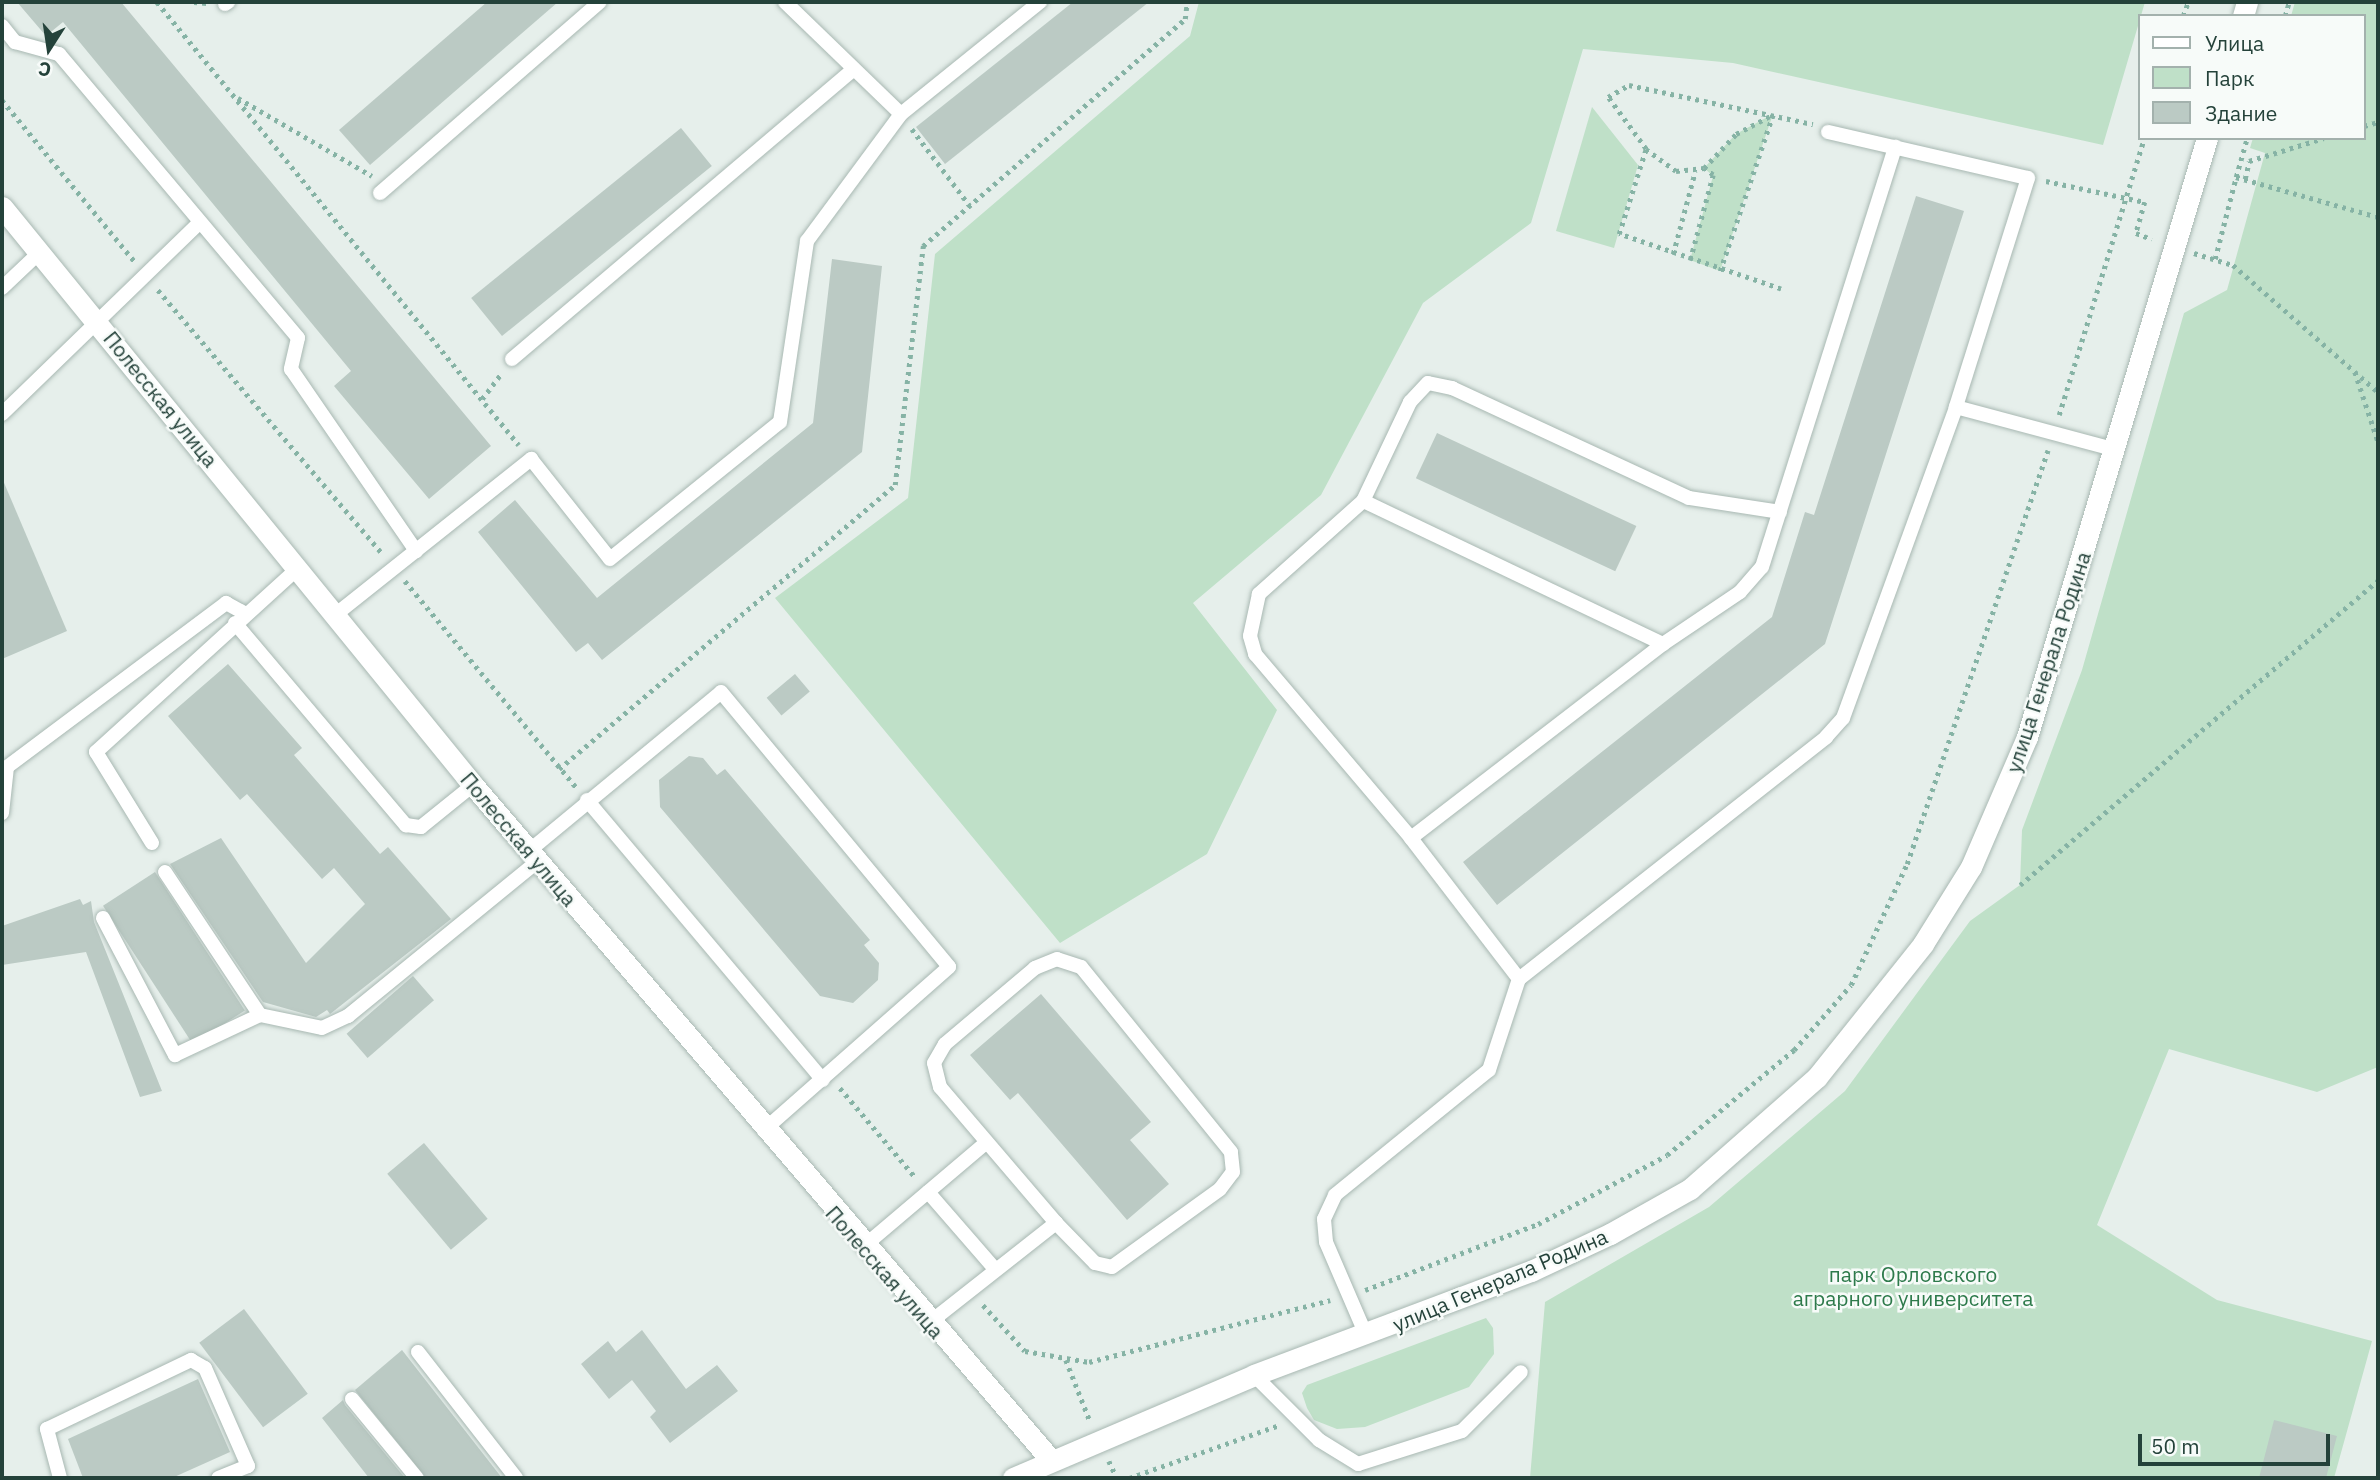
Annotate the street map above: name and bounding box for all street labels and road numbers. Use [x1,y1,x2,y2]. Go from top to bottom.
street label: Полесская улица [98,326,224,472]
street label: улица Генерала Родина [2000,548,2096,776]
street label: Полесская улица [456,767,582,911]
street label: Полесская улица [821,1201,949,1343]
street label: улица Генерала Родина [1389,1223,1611,1337]

